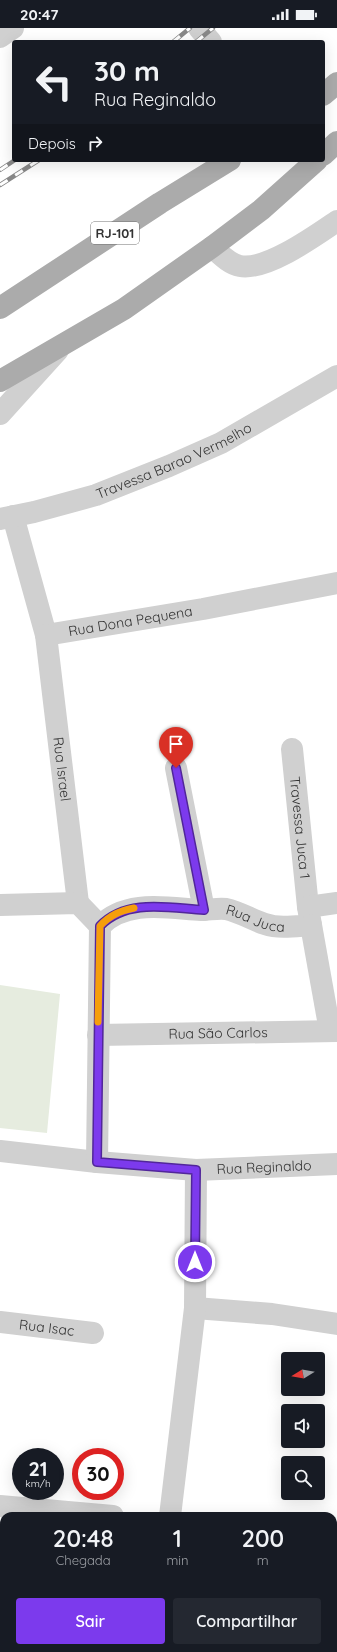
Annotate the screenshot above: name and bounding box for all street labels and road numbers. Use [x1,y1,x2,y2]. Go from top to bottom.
road number: RJ-101 [91,222,139,244]
street label: Travessa Barao Vermelho [93,418,255,503]
street label: Rua Dona Pequena [67,602,194,640]
street label: Rua Israel [49,736,75,802]
street label: Travessa Juca 1 [286,776,314,880]
street label: Rua Juca [224,900,285,936]
street label: Rua São Carlos [168,1023,268,1043]
street label: Rua Reginaldo [216,1156,312,1178]
street label: Rua Isac [18,1315,75,1340]

